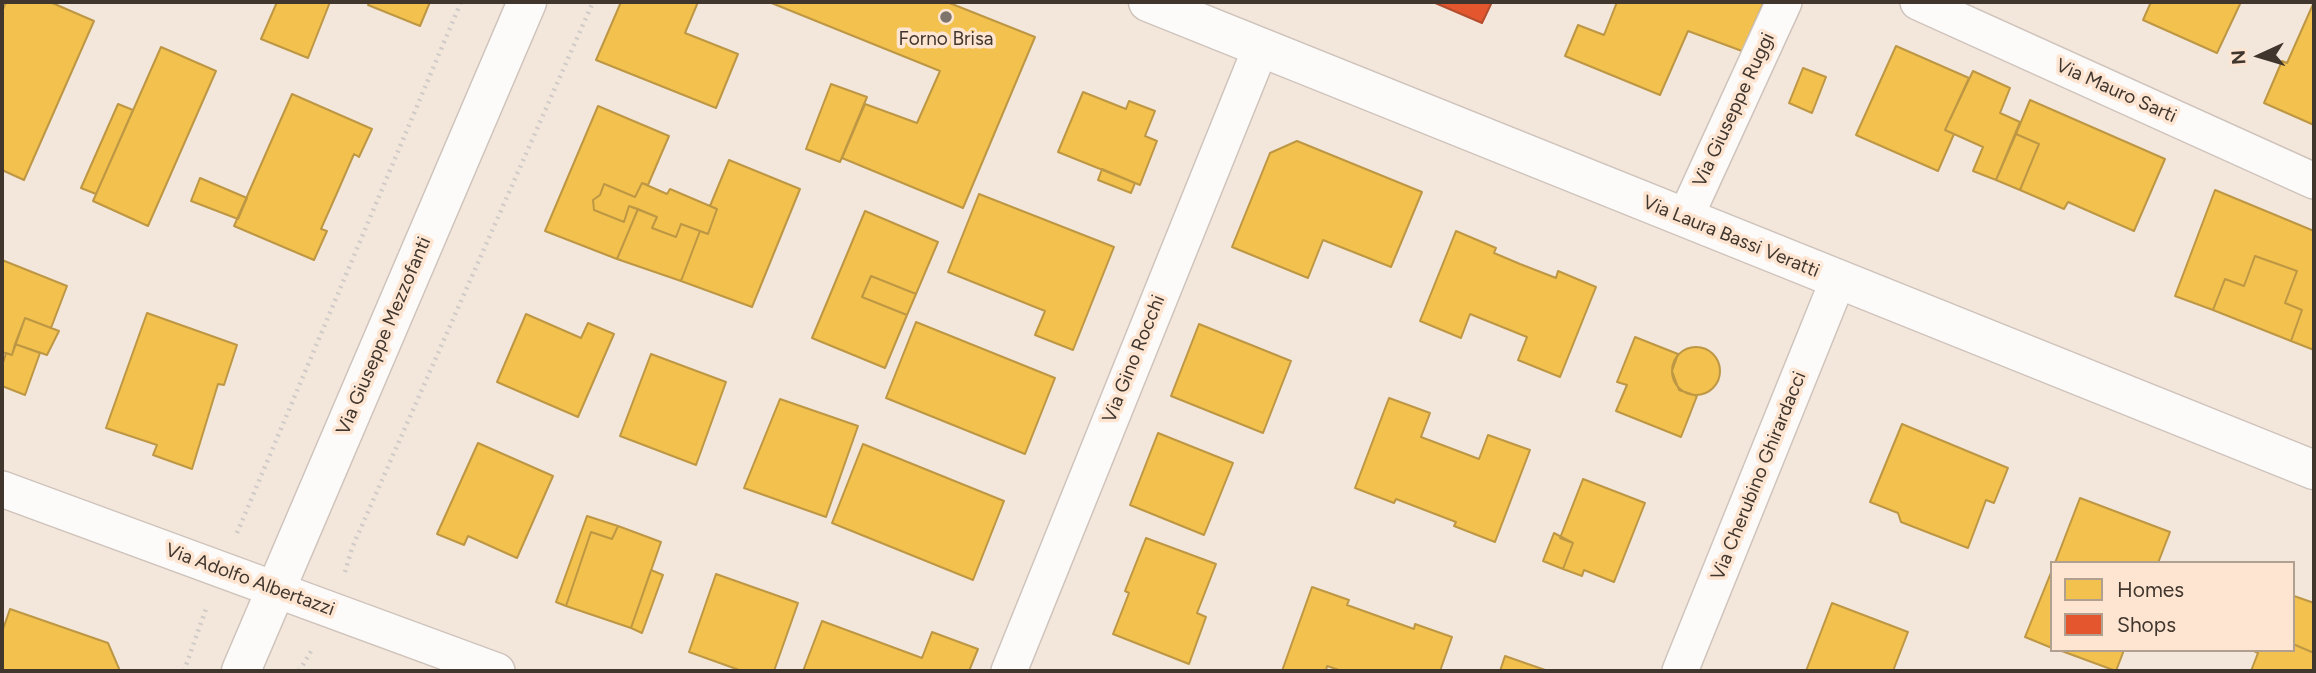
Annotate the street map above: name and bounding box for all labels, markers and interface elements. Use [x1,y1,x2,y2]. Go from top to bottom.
marker: Forno Brisa [938,9,954,25]
north arrow [2225,21,2295,91]
place label: Forno Brisa [899,28,993,50]
street label: Via Giuseppe Ruggi [1688,29,1780,191]
text: N [2227,49,2251,66]
street label: Via Mauro Sarti [2052,54,2180,128]
street label: Via Laura Bassi Veratti [1639,191,1823,283]
street label: Via Giuseppe Mezzofanti [332,233,436,439]
street label: Via Gino Rocchi [1098,292,1170,426]
street label: Via Cherubino Ghirardacci [1707,368,1811,584]
street label: Via Adolfo Albertazzi [162,539,338,621]
legend [2050,561,2295,652]
text: Homes [2117,577,2184,602]
text: Shops [2117,612,2176,637]

